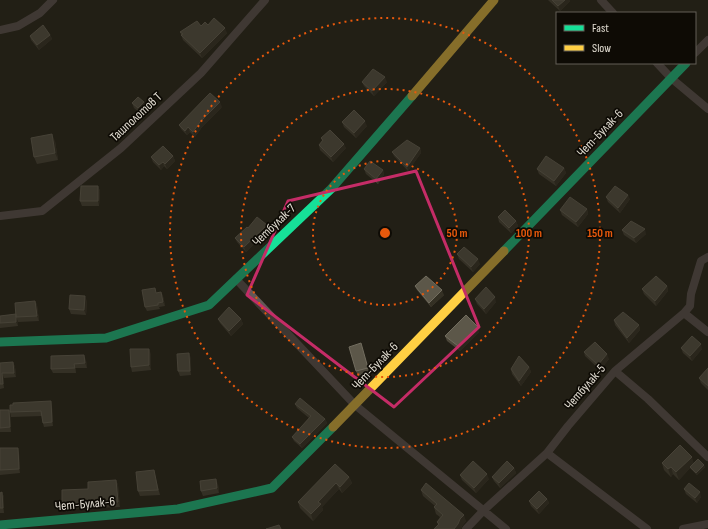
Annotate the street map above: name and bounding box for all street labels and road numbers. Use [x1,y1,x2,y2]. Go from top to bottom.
street label: Ташполотов Т [107,89,165,145]
street label: Чет-Булак-6 [573,106,627,160]
street label: Четбулак-7 [249,200,300,250]
street label: Чет-Булак-6 [348,339,402,393]
street label: Четбулак-5 [561,361,609,413]
street label: Чет-Булак-6 [54,493,116,515]

